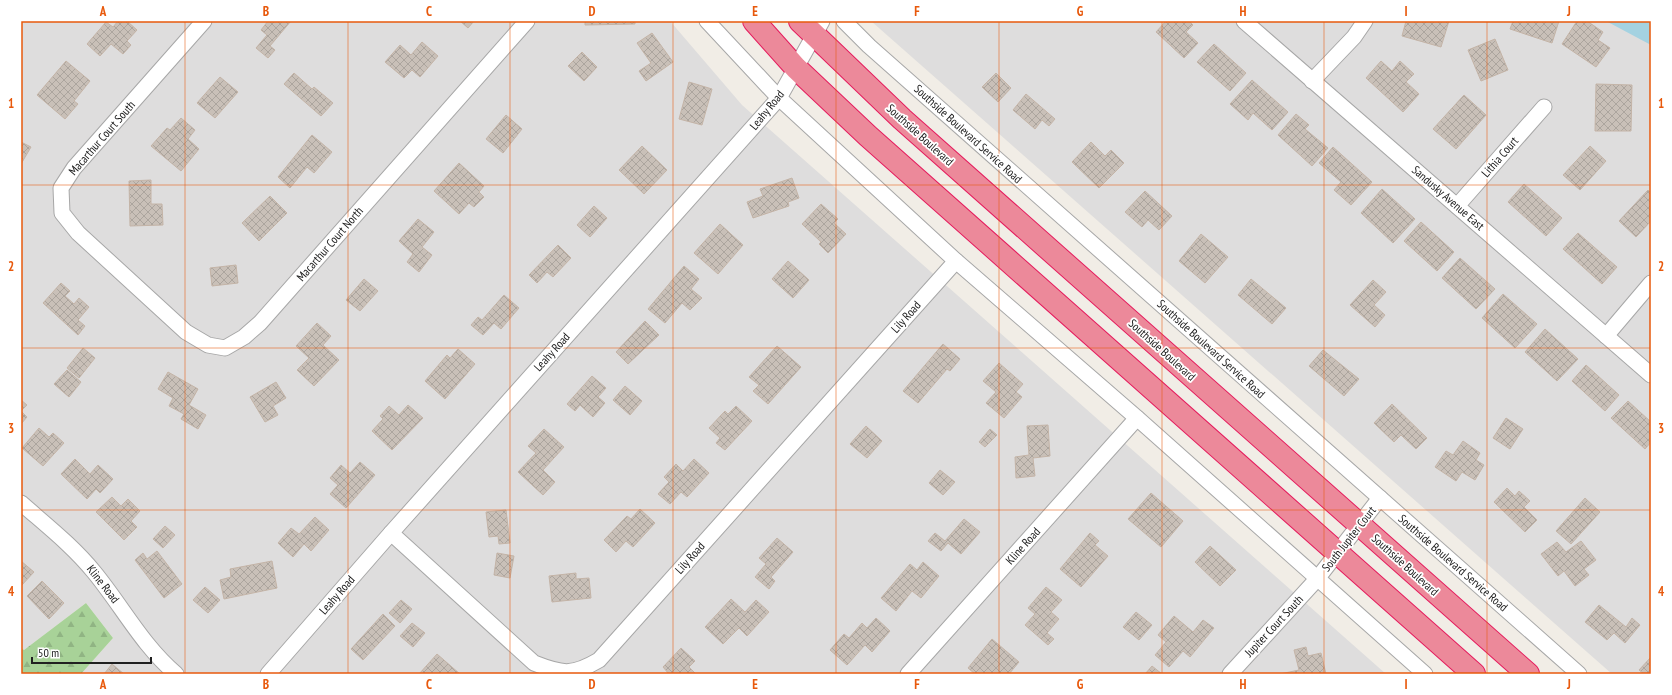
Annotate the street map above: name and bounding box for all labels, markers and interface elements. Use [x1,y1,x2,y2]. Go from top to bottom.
text: A [99,3,107,20]
text: B [263,3,269,20]
text: C [426,3,432,20]
text: D [589,3,596,20]
text: E [752,3,758,20]
text: F [914,3,920,20]
text: G [1077,3,1084,20]
text: H [1240,3,1247,20]
text: I [1404,3,1408,20]
text: J [1566,3,1571,20]
street label: Southside Boulevard Service Road [911,82,1025,186]
street label: Leahy Road [746,87,787,133]
text: 1 [8,95,14,112]
text: 1 [1658,95,1664,112]
street label: Macarthur Court South [65,97,138,178]
street label: Southside Boulevard [884,101,956,169]
street label: Lithia Court [1478,133,1522,180]
street label: Sandusky Avenue East [1409,162,1488,234]
street label: Macarthur Court North [293,203,366,284]
text: 2 [8,258,14,275]
text: 2 [1658,258,1664,275]
street label: Southside Boulevard Service Road [1154,297,1268,401]
street label: Lily Road [887,298,924,336]
street label: Southside Boulevard [1126,316,1198,384]
street label: Leahy Road [530,329,573,374]
text: 3 [8,420,14,437]
text: 3 [1658,420,1664,437]
street label: South Jupiter Court [1318,502,1379,574]
street label: Southside Boulevard Service Road [1395,512,1511,614]
street label: Kline Road [1002,524,1043,567]
street label: Southside Boulevard [1369,531,1441,599]
street label: Lily Road [671,539,708,577]
street label: Kline Road [84,562,123,606]
street label: Leahy Road [316,572,358,617]
text: 4 [8,583,15,600]
text: 4 [1658,583,1665,600]
street label: Jupiter Court South [1241,592,1306,660]
scale bar [32,639,151,665]
text: 50 m [38,645,59,660]
text: A [99,676,107,693]
text: B [263,676,269,693]
text: C [426,676,432,693]
text: D [589,676,596,693]
text: E [752,676,758,693]
text: F [914,676,920,693]
text: G [1077,676,1084,693]
text: H [1240,676,1247,693]
text: I [1404,676,1408,693]
text: J [1566,676,1571,693]

